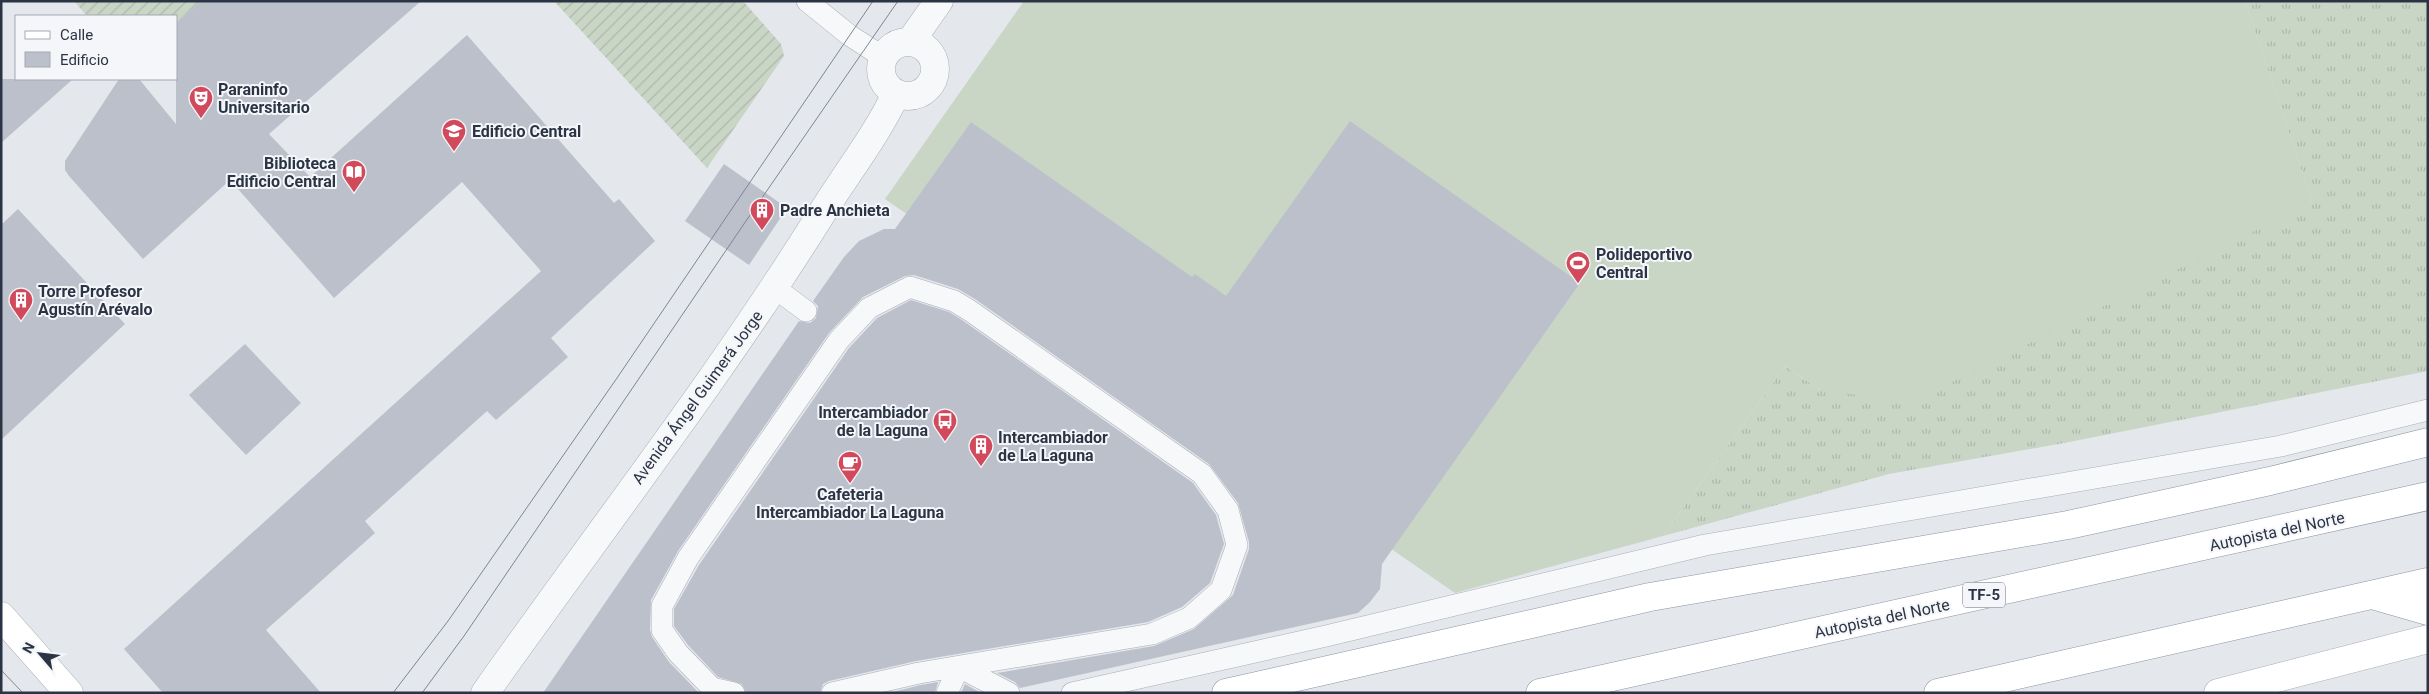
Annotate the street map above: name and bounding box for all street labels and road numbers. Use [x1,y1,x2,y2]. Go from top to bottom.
street label: Avenida Ángel Guimerá Jorge [628,307,767,488]
street label: Autopista del Norte [2208,508,2347,555]
road number: TF-5 [1963,582,2005,608]
street label: Autopista del Norte [1813,595,1952,642]

